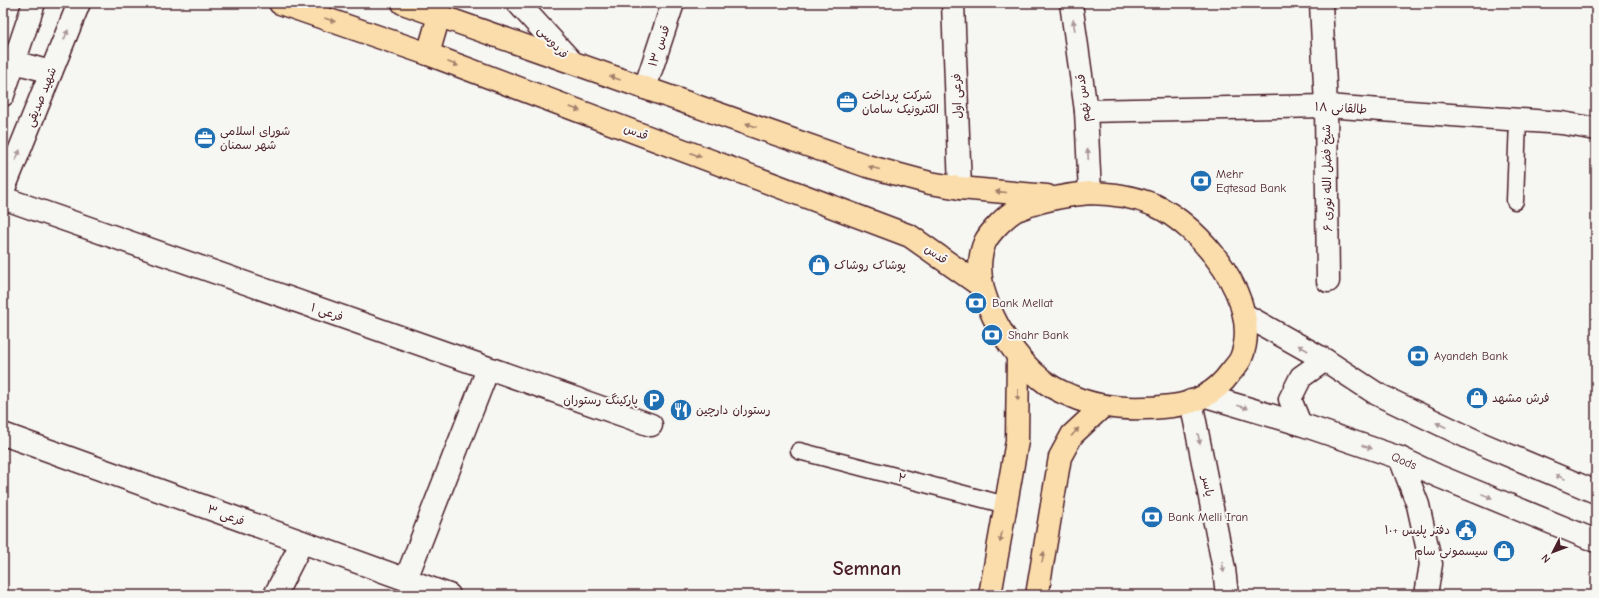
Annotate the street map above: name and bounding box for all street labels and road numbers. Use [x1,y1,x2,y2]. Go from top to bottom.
street label: فردوسی [534,23,571,62]
street label: قدس ۱۳ [645,23,673,69]
street label: شهید صدیقی [23,65,60,129]
street label: فرعی اول [949,73,966,119]
street label: قدس نهم [1073,73,1095,123]
street label: طالقانی ۱۸ [1314,100,1368,117]
street label: قدس [622,121,650,143]
street label: شیخ فضل الله نوری ۶ [1319,124,1337,232]
street label: قدس [922,241,950,267]
street label: فرعی ۱ [309,300,345,325]
street label: Qods [1389,449,1419,473]
street label: ۲ [896,470,908,486]
street label: یاسر [1199,473,1217,498]
street label: فرعی ۳ [205,502,247,529]

